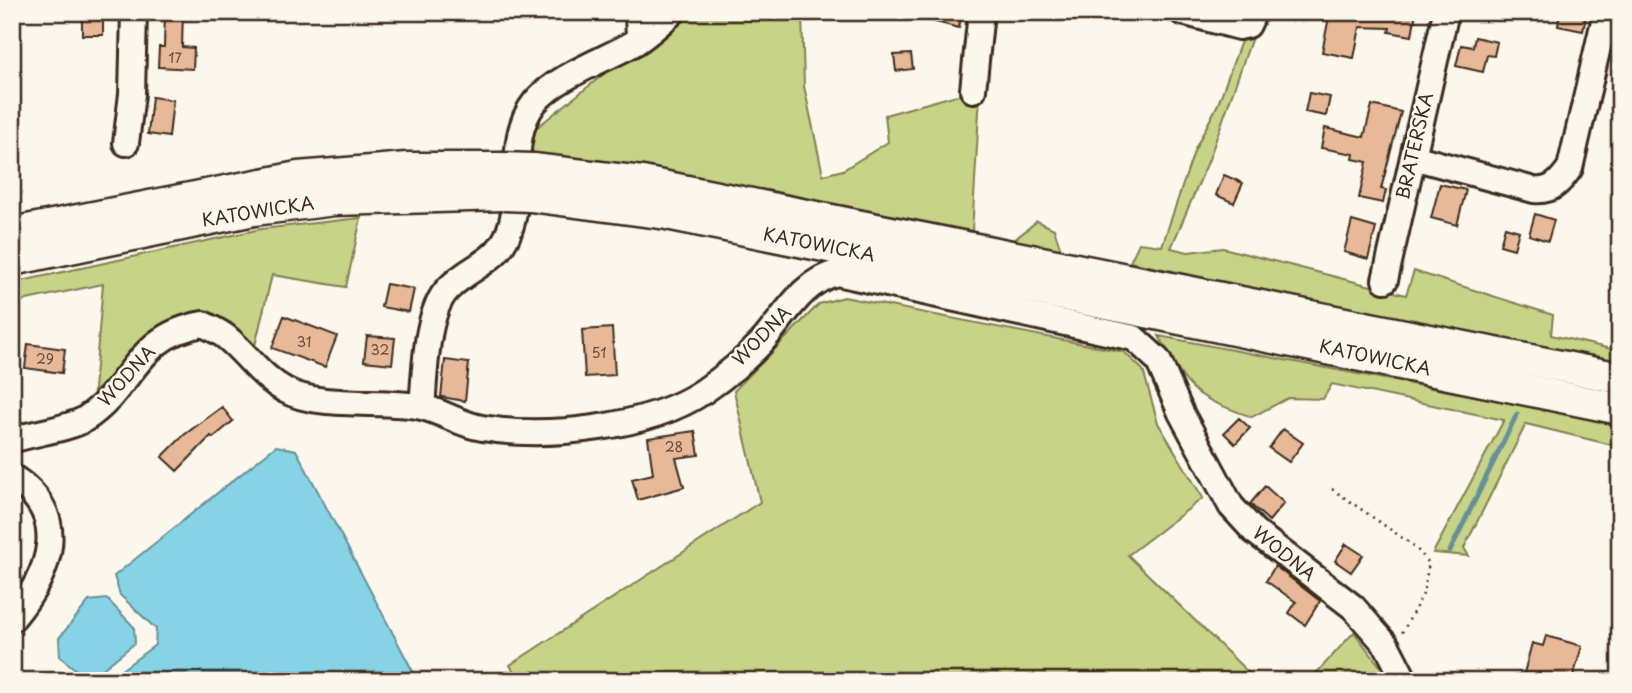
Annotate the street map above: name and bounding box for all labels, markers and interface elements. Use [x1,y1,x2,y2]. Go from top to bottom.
house number: 17 [168,47,182,68]
street label: BRATERSKA [1388,90,1439,202]
street label: KATOWICKA [200,188,316,233]
street label: KATOWICKA [761,219,878,268]
street label: WODNA [725,299,797,371]
house number: 31 [297,331,311,352]
street label: KATOWICKA [1317,332,1434,382]
street label: WODNA [91,338,161,412]
house number: 32 [371,339,389,360]
house number: 51 [592,342,606,363]
house number: 29 [36,348,54,369]
house number: 28 [665,436,683,457]
street label: WODNA [1247,519,1322,587]

